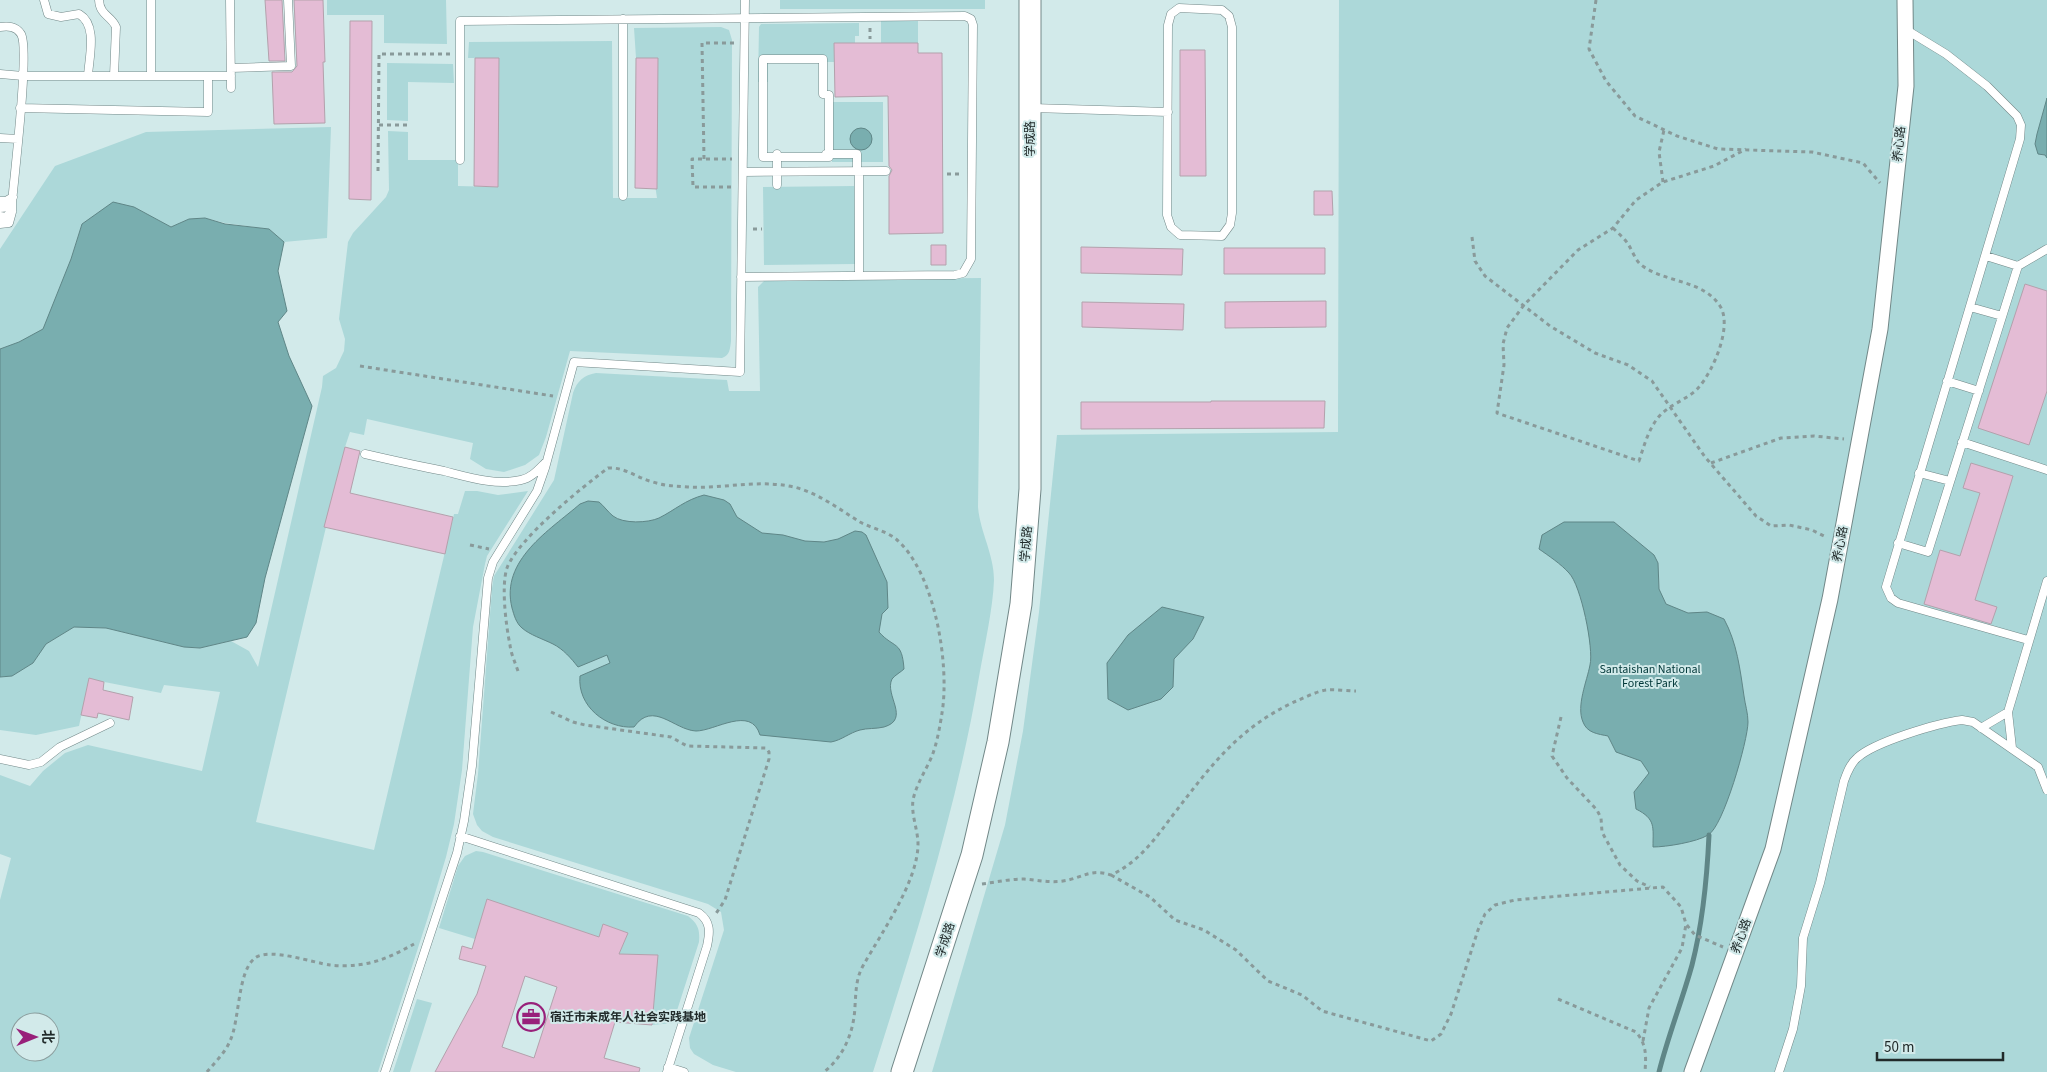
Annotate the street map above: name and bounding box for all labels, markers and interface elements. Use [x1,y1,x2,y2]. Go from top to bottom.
street label: 学成路 [1022,121,1039,157]
street label: 养心路 [1889,125,1910,163]
street label: 学成路 [1016,525,1037,563]
street label: 养心路 [1829,525,1852,563]
park label: Santaishan National Forest Park [1599,661,1701,692]
street label: 养心路 [1727,916,1756,956]
street label: 学成路 [932,920,959,960]
office icon: 宿迁市未成年人社会实践基地 [516,1002,546,1032]
place label: 宿迁市未成年人社会实践基地 [550,1009,706,1026]
north arrow [10,1012,60,1062]
text: 北 [37,1030,57,1044]
scale bar [1877,1030,2003,1062]
text: 50 m [1884,1037,1914,1058]

